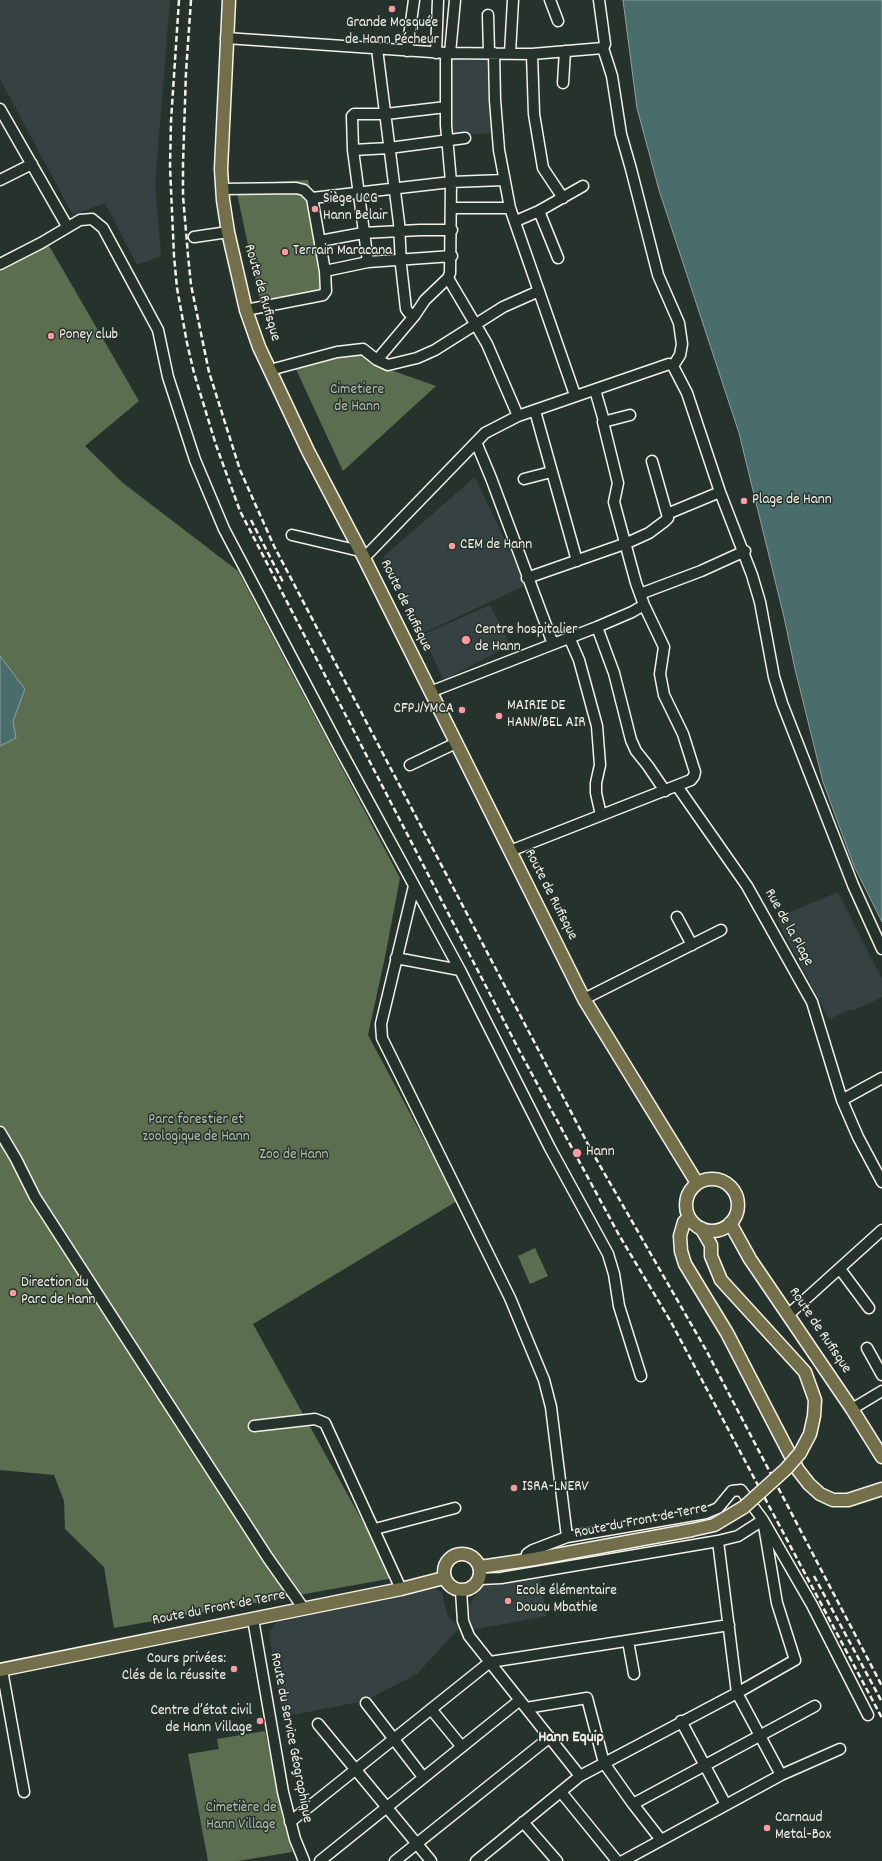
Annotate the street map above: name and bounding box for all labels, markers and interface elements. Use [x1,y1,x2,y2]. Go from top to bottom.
marker: Grande Mosquée de Hann Pécheur [387,4,397,14]
place label: Grande Mosquée de Hann Pécheur [345,15,439,50]
place label: Siège UCG Hann Belair [323,191,388,226]
marker: Siège UCG Hann Belair [310,204,320,214]
street label: Route de Rufisque [239,243,283,343]
place label: Terrain Maracana [293,243,392,261]
marker: Terrain Maracana [280,247,290,257]
place label: Poney club [59,327,118,345]
marker: Poney club [46,331,56,341]
park label: Cimetiere de Hann [330,382,384,417]
place label: Plage de Hann [752,492,832,510]
marker: Plage de Hann [739,496,749,506]
place label: CEM de Hann [460,537,532,555]
marker: CEM de Hann [447,541,457,551]
street label: Route de Rufisque [375,557,435,655]
place label: Centre hospitalier de Hann [475,622,578,657]
marker: Centre hospitalier de Hann [460,634,472,646]
place label: MAIRIE DE HANN/BEL AIR [507,698,586,733]
place label: CFPJ/YMCA [393,701,454,719]
marker: CFPJ/YMCA [457,705,467,715]
marker: MAIRIE DE HANN/BEL AIR [494,711,504,721]
street label: Route de Rufisque [519,846,581,944]
street label: Rue de la Plage [759,886,817,970]
park label: Parc forestier et zoologique de Hann [142,1112,250,1147]
place label: Hann [586,1144,615,1162]
park label: Zoo de Hann [259,1147,329,1165]
marker: Hann [571,1147,583,1159]
place label: Direction du Parc de Hann [21,1275,96,1310]
street label: Route de Rufisque [784,1285,854,1377]
marker: Direction du Parc de Hann [8,1288,18,1298]
place label: ISRA-LNERV [522,1479,589,1497]
marker: ISRA-LNERV [509,1483,519,1493]
street label: Route du Front de Terre [573,1500,709,1544]
place label: Ecole élémentaire Douou Mbathie [516,1583,617,1618]
street label: Route du Front de Terre [151,1587,287,1631]
marker: Ecole élémentaire Douou Mbathie [503,1596,513,1606]
place label: Cours privées: Clés de la réussite [122,1651,226,1686]
street label: Route du Service Géographique [265,1651,315,1825]
marker: Cours privées: Clés de la réussite [229,1664,239,1674]
place label: Centre d’état civil de Hann Village [151,1703,252,1738]
marker: Centre d’état civil de Hann Village [255,1716,265,1726]
district label: Hann Equip [538,1729,604,1749]
park label: Cimetière de Hann Village [205,1800,277,1835]
place label: Carnaud Metal-Box [775,1810,831,1845]
marker: Carnaud Metal-Box [762,1823,772,1833]

